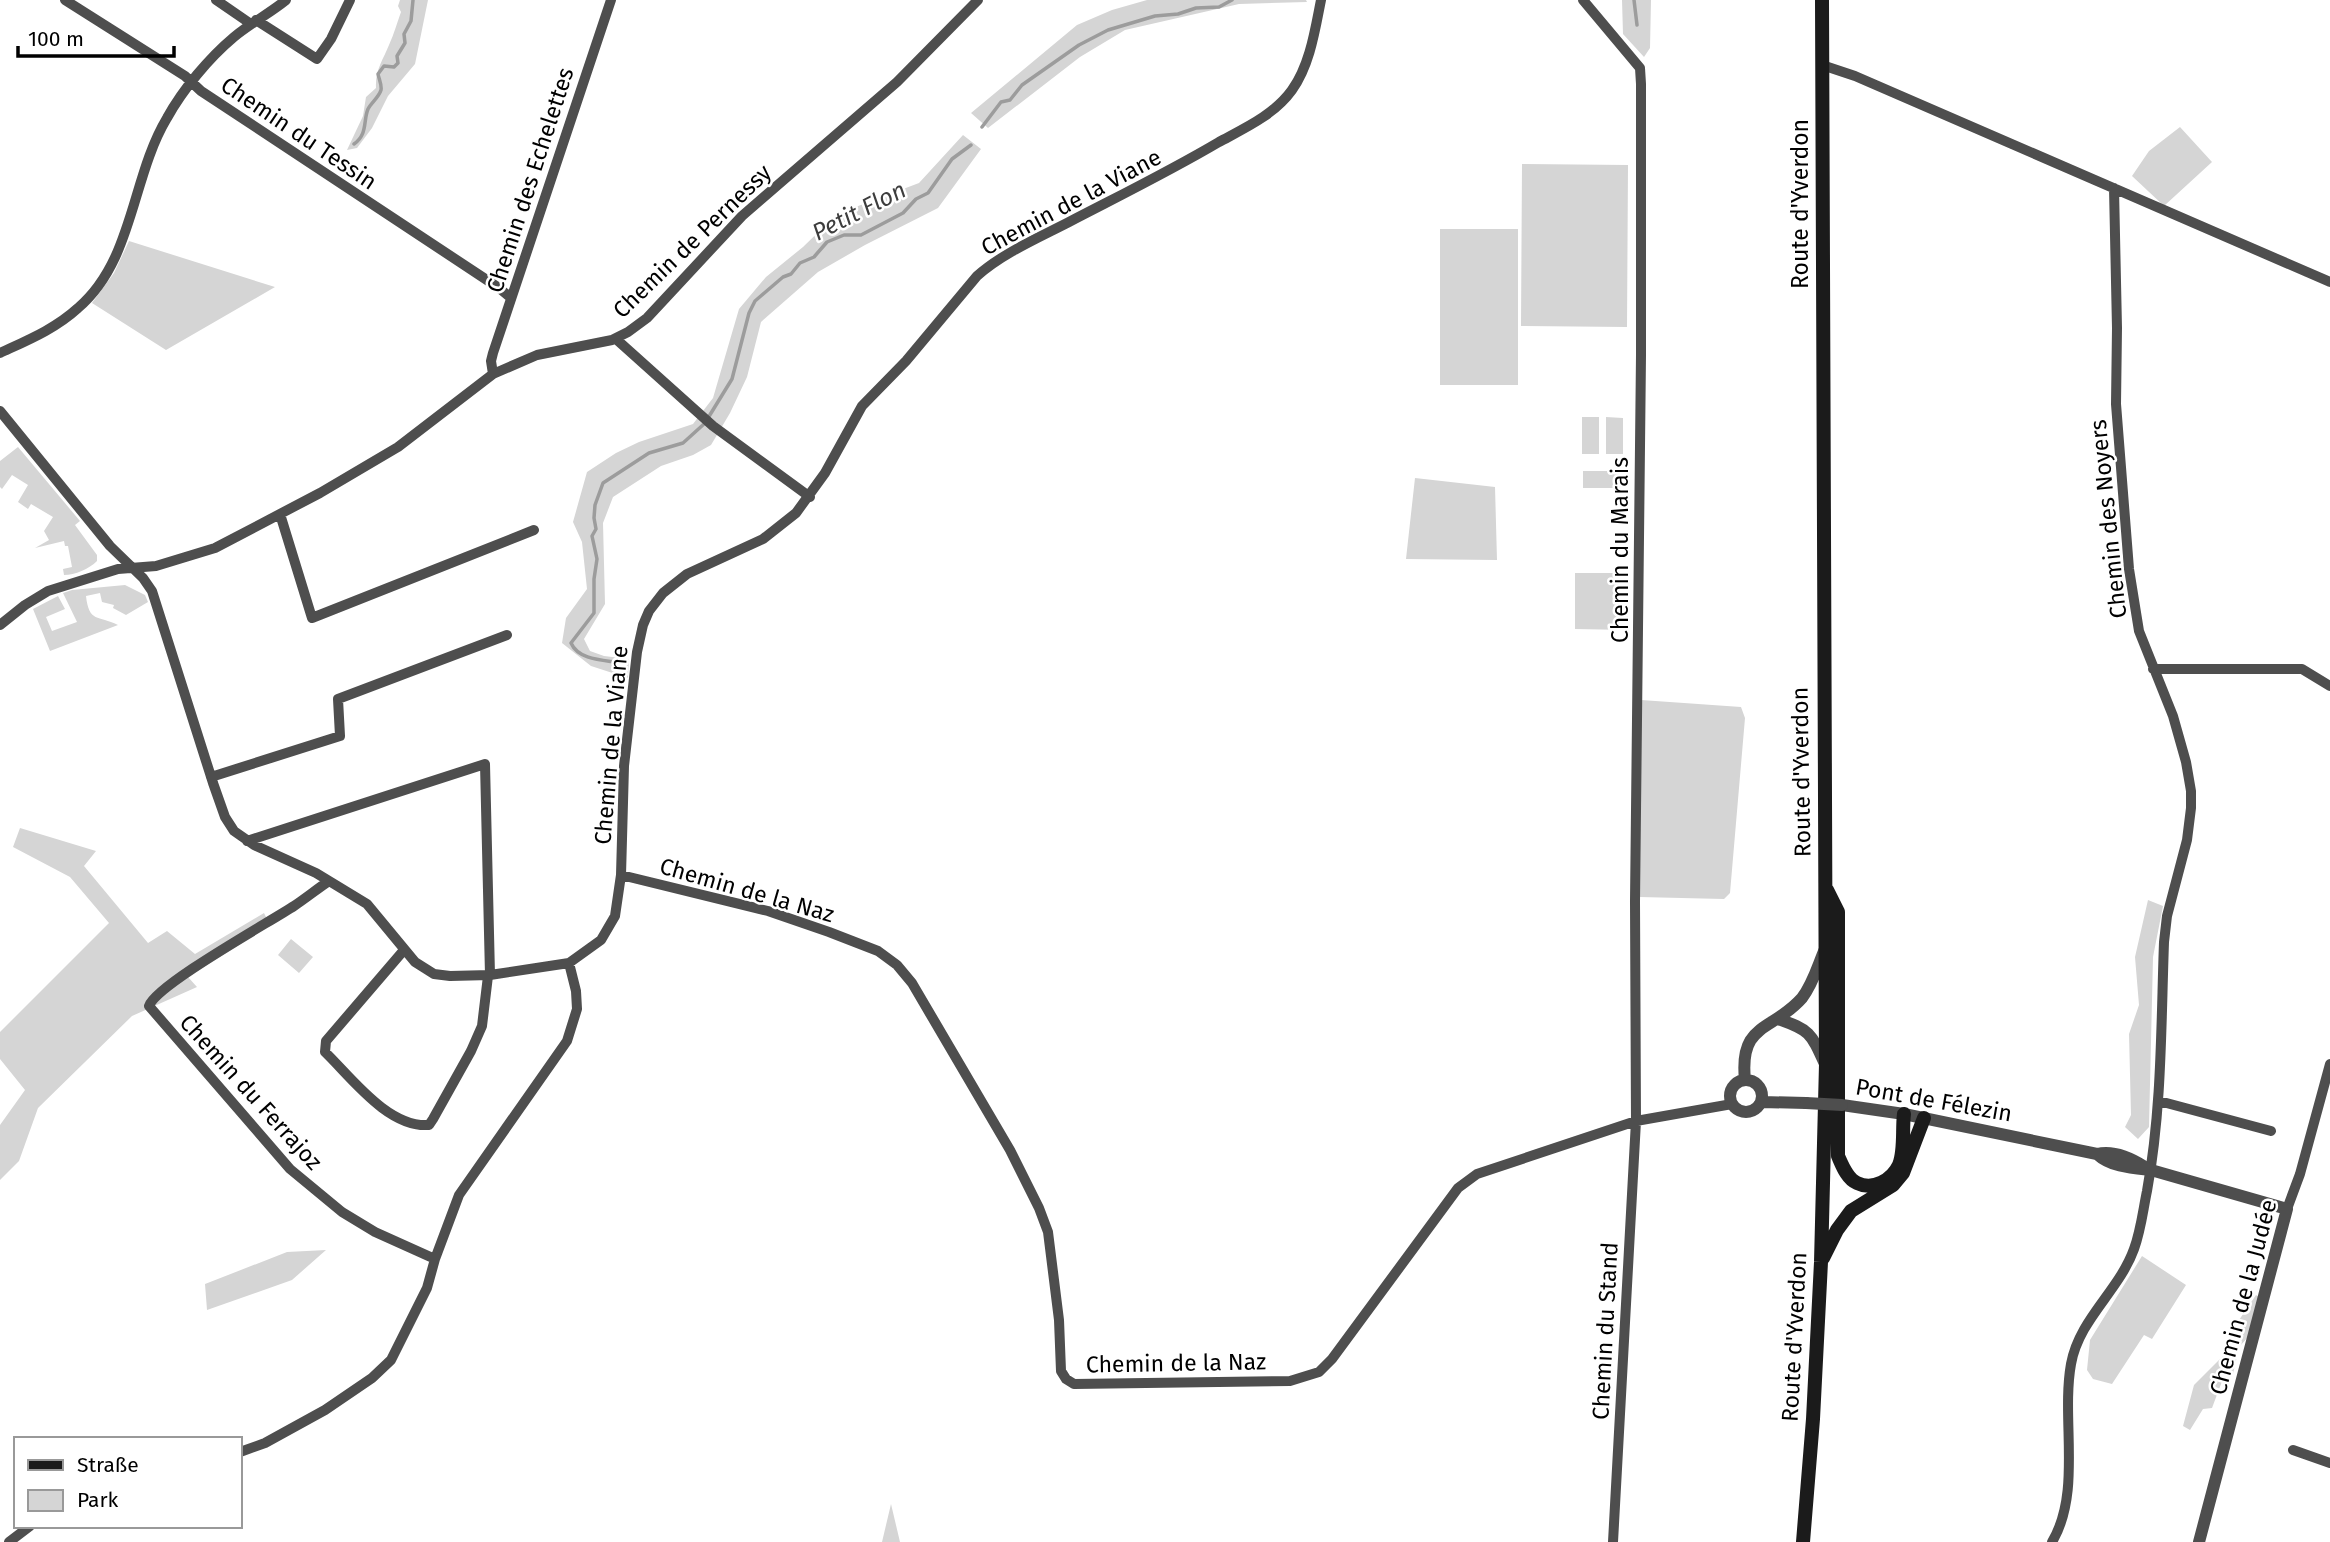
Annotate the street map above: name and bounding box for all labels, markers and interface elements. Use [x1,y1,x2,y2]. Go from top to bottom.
scale bar [18,14,173,58]
text: 100 m [28,26,84,52]
street label: Chemin des Echelettes [480,64,580,296]
street label: Chemin du Tessin [216,70,382,196]
street label: Route d'Yverdon [1786,119,1814,289]
street label: Chemin de la Viane [976,143,1166,261]
street label: Chemin de Pernessy [607,158,777,324]
water label: Petit Flon [807,176,911,246]
street label: Chemin des Noyers [2084,418,2132,620]
street label: Chemin du Marais [1606,457,1634,643]
street label: Chemin de la Viane [588,644,634,846]
street label: Route d'Yverdon [1786,687,1816,857]
street label: Chemin de la Naz [656,852,838,928]
street label: Chemin du Ferrajoz [174,1008,328,1176]
street label: Pont de Félezin [1854,1072,2014,1128]
street label: Chemin de la Judée [2203,1196,2283,1398]
street label: Chemin du Stand [1586,1241,1624,1421]
street label: Route d'Yverdon [1776,1251,1812,1423]
street label: Chemin de la Naz [1086,1347,1266,1379]
legend [14,1437,242,1528]
text: Straße [77,1452,139,1478]
text: Park [77,1487,119,1513]

